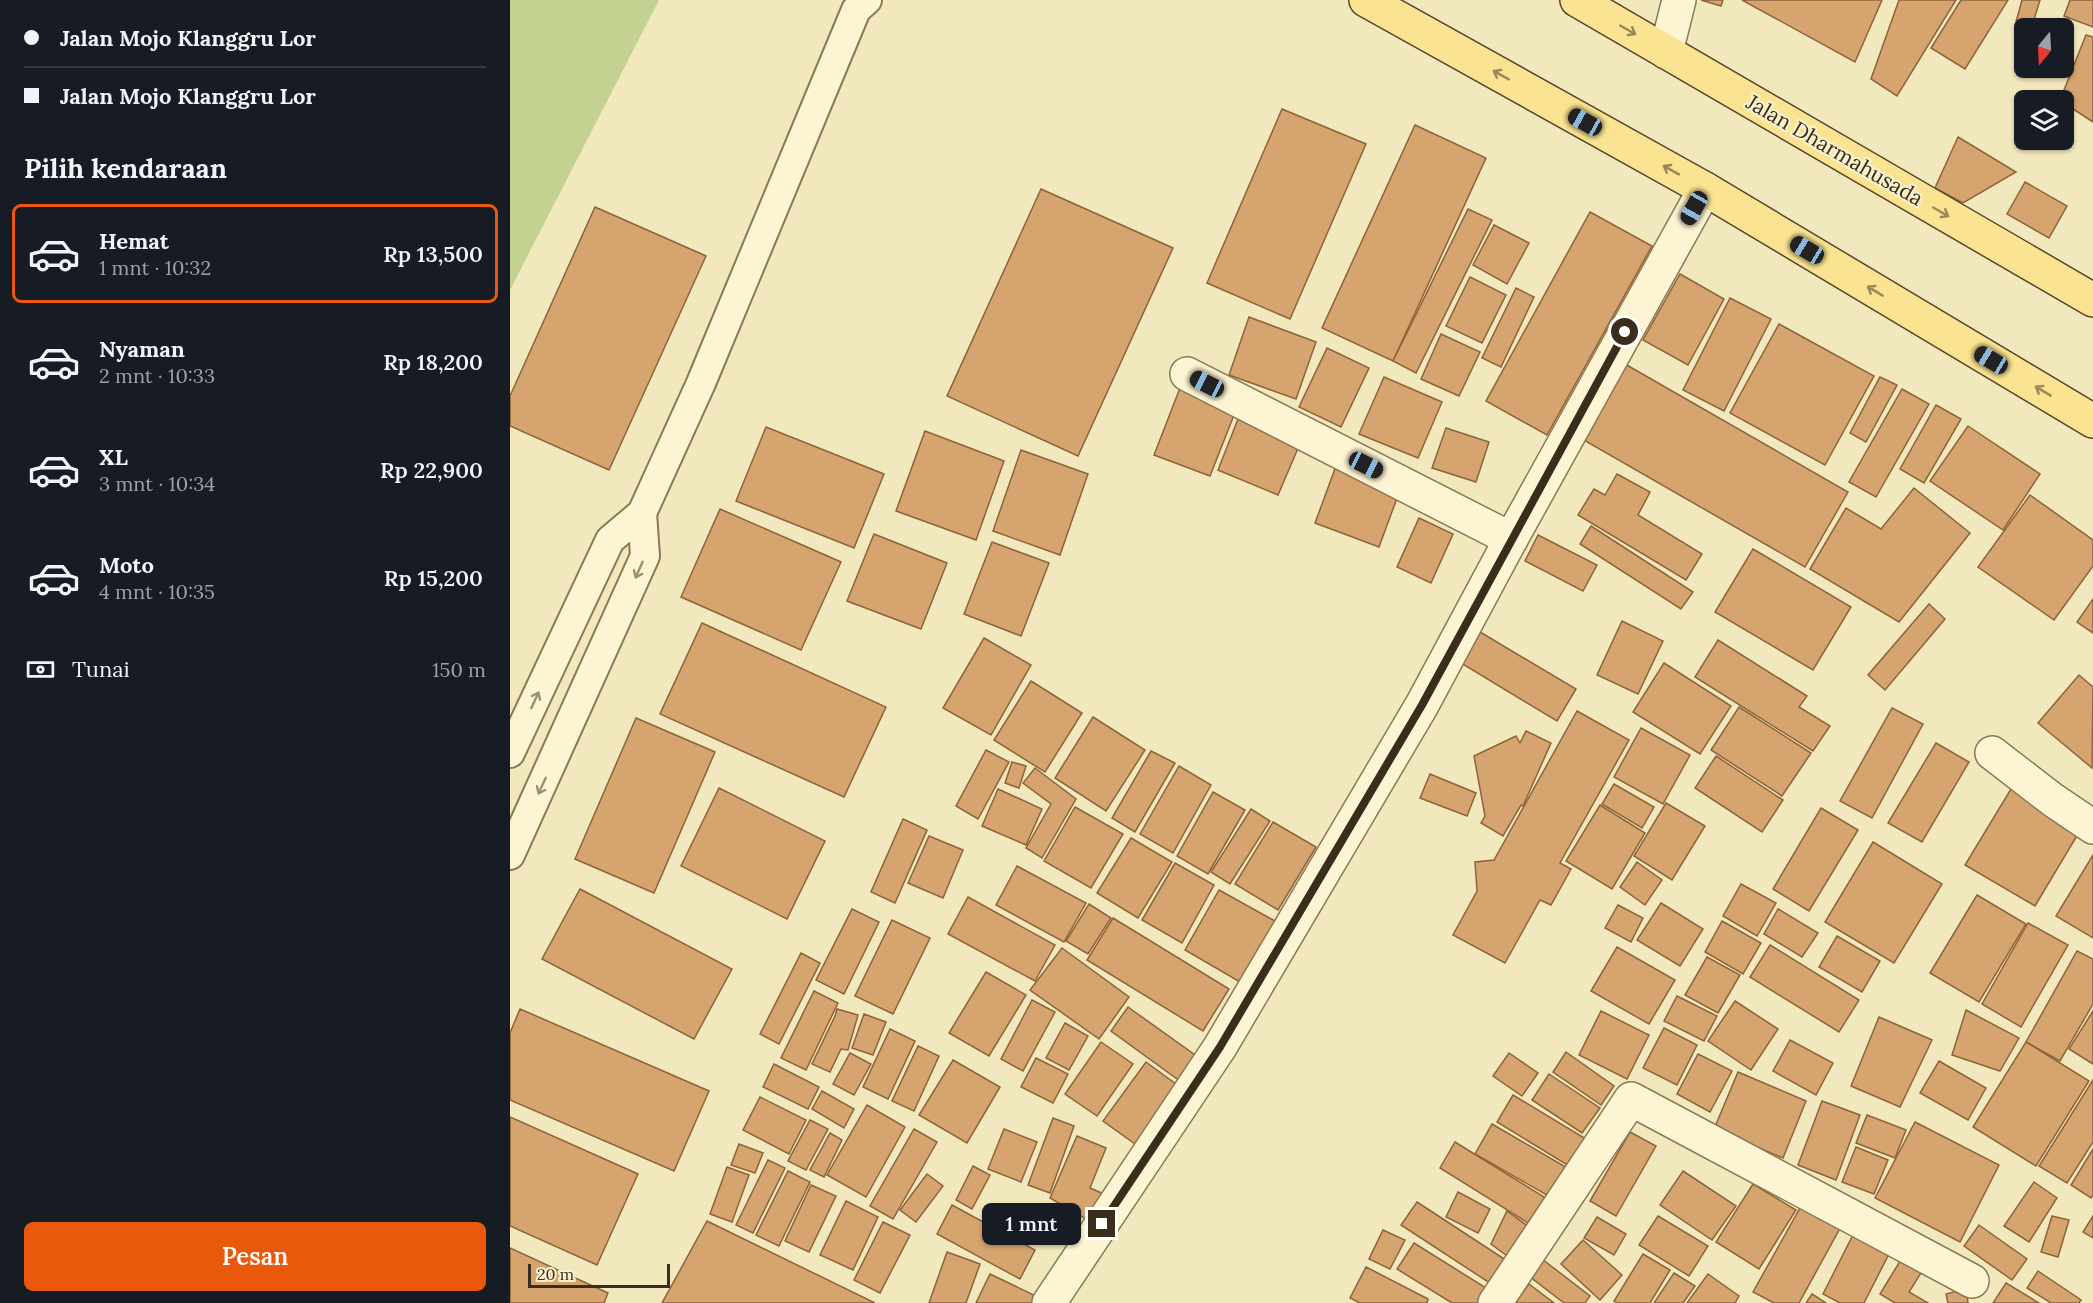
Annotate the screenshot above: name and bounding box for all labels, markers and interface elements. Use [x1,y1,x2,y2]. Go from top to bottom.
north arrow [2014,18,2074,78]
map controls [2014,18,2074,150]
text: Jalan Mojo Klanggru Lor [60,24,316,52]
one-way arrow [1619,24,1636,36]
one-way arrow [1493,69,1510,81]
text: Jalan Mojo Klanggru Lor [60,82,316,110]
street label: Jalan Dharmahusada [1741,88,1928,212]
button: layers [2014,90,2074,150]
car [1565,105,1605,139]
text: Pilih kendaraan [24,151,227,185]
one-way arrow [1663,164,1681,175]
car [1677,188,1711,228]
one-way arrow [1932,207,1950,218]
icon: car [27,227,81,281]
text: Hemat [99,227,169,255]
car [1787,233,1827,267]
text: Rp 13,500 [383,240,483,268]
text: 1 mnt · 10:32 [99,255,211,280]
one-way arrow [1867,284,1884,296]
route start [1611,318,1638,345]
icon: car [27,335,81,389]
text: Nyaman [99,335,185,363]
car [1971,343,2011,377]
text: Rp 18,200 [383,348,483,376]
text: 2 mnt · 10:33 [99,363,215,388]
car [1187,368,1227,400]
one-way arrow [2035,384,2052,396]
icon: car [27,443,81,497]
text: XL [99,443,128,471]
car [1346,449,1386,481]
text: Rp 22,900 [380,456,483,484]
text: 3 mnt · 10:34 [99,471,215,496]
icon: car [27,551,81,605]
text: Moto [99,551,154,579]
one-way arrow [633,561,644,579]
text: Rp 15,200 [384,564,483,592]
text: 4 mnt · 10:35 [99,579,215,604]
icon: cash [24,653,57,686]
text: Tunai [72,655,130,683]
text: 150 m [432,657,486,682]
one-way arrow [529,691,541,709]
one-way arrow [535,777,547,795]
callout: 1 mnt [982,1203,1081,1245]
route end [1088,1210,1115,1237]
text: 1 mnt [1006,1211,1057,1236]
button: Pesan [24,1222,486,1291]
scale bar [528,1261,670,1288]
text: 20 m [537,1264,574,1284]

